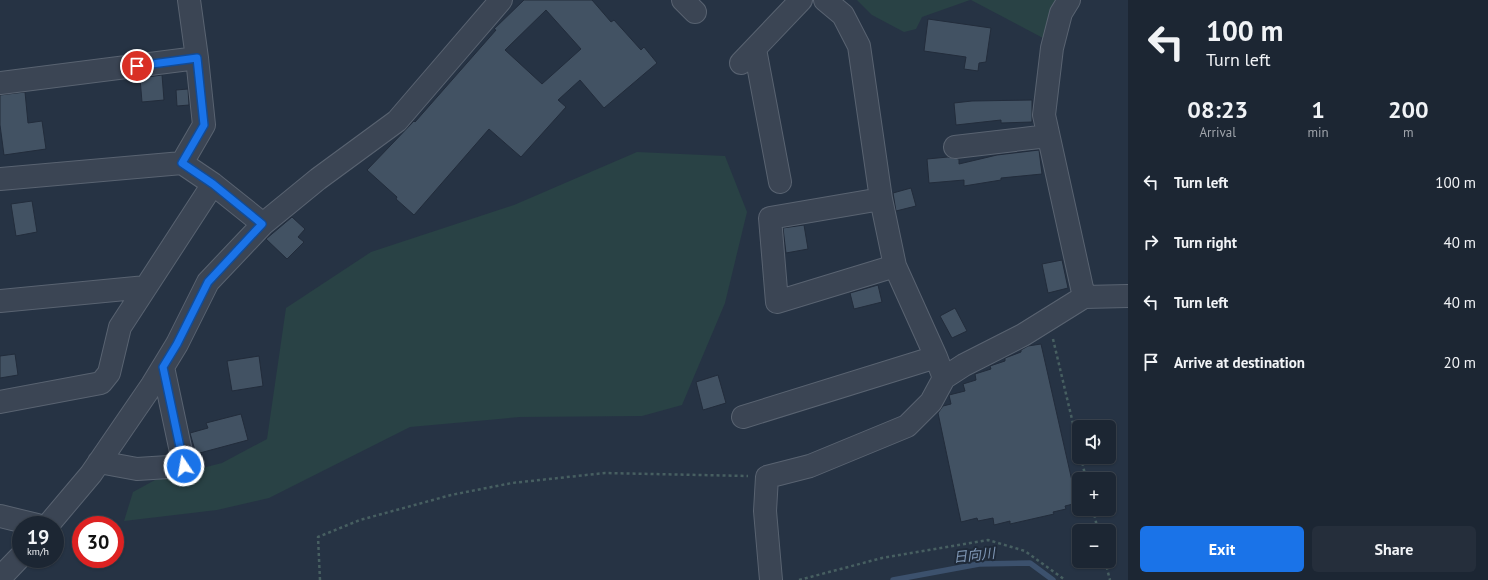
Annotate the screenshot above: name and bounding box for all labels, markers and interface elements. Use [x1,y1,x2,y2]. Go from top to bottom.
text: 100 m [1206,12,1283,49]
icon: left [1140,16,1192,68]
text: Turn left [1206,48,1271,71]
pin [120,49,154,83]
icon: arrive [126,55,148,77]
text: 08:23 [1187,94,1248,125]
text: 1 [1311,94,1325,125]
text: 200 [1388,94,1429,125]
text: Arrival [1200,124,1236,141]
text: min [1307,124,1329,141]
text: m [1403,124,1414,141]
icon: left [1140,171,1162,193]
text: Turn left [1174,173,1228,192]
text: 100 m [1435,173,1476,192]
icon: right [1140,231,1162,253]
text: Turn right [1174,233,1237,252]
text: 40 m [1443,233,1476,252]
icon: left [1140,291,1162,313]
text: Turn left [1174,293,1228,312]
text: 40 m [1443,293,1476,312]
icon: arrive [1140,351,1162,373]
text: Arrive at destination [1174,353,1305,372]
text: 20 m [1443,353,1476,372]
map controls [1072,420,1116,568]
button: sound [1072,420,1116,464]
position arrow [163,445,205,487]
button: + [1072,472,1116,516]
speed limit sign: 30 [72,516,124,568]
text: 19 [27,524,49,550]
button: − [1072,524,1116,568]
button: Exit [1140,526,1304,572]
button: Share [1312,526,1476,572]
water label: 日向川 [952,544,998,566]
text: km/h [27,545,49,558]

